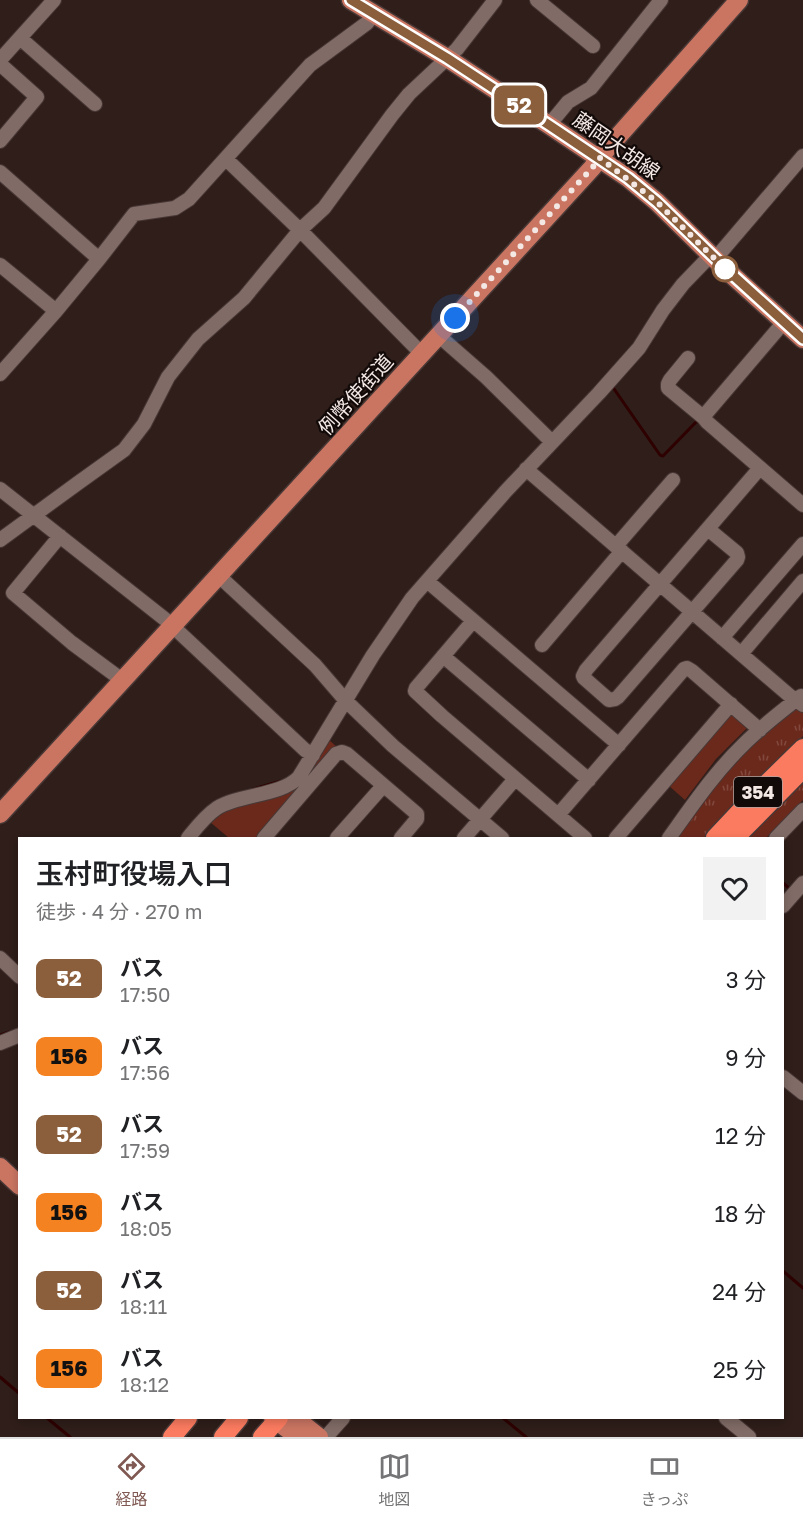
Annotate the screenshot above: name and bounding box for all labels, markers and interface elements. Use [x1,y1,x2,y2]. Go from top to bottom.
line badge: 52 [492,86,546,124]
text: 52 [506,92,532,118]
street label: 藤岡大胡線 [569,106,665,184]
unlabelled marker [712,256,738,282]
your location [440,303,470,333]
street label: 例幣使街道 [313,349,397,439]
road number: 354 [734,777,782,807]
text: 玉村町役場入口 [36,857,232,890]
button: heart [703,857,766,920]
text: 徒歩 · 4 分 · 270 m [36,899,203,923]
text: バス [120,954,164,981]
text: 52 [56,965,82,991]
text: 3 分 [726,966,766,993]
text: 17:50 [120,982,170,1006]
text: バス [120,1032,164,1059]
text: 156 [51,1043,87,1069]
text: 9 分 [725,1044,766,1071]
text: 17:56 [120,1060,170,1084]
text: バス [120,1110,164,1137]
text: 52 [56,1121,82,1147]
text: 12 分 [715,1122,766,1149]
text: 17:59 [120,1138,170,1162]
text: バス [120,1188,164,1215]
text: 156 [51,1199,87,1225]
text: 18 分 [714,1200,766,1227]
text: 18:05 [120,1216,172,1240]
text: バス [120,1266,164,1293]
text: 52 [56,1277,82,1303]
text: 24 分 [712,1278,766,1305]
text: 18:11 [120,1294,167,1318]
text: バス [120,1344,164,1371]
text: 156 [51,1355,87,1381]
text: 25 分 [713,1356,766,1383]
text: 18:12 [120,1372,169,1396]
tab: 経路 [115,1450,148,1510]
tab: 地図 [378,1450,411,1510]
tab: きっぷ [641,1450,688,1510]

